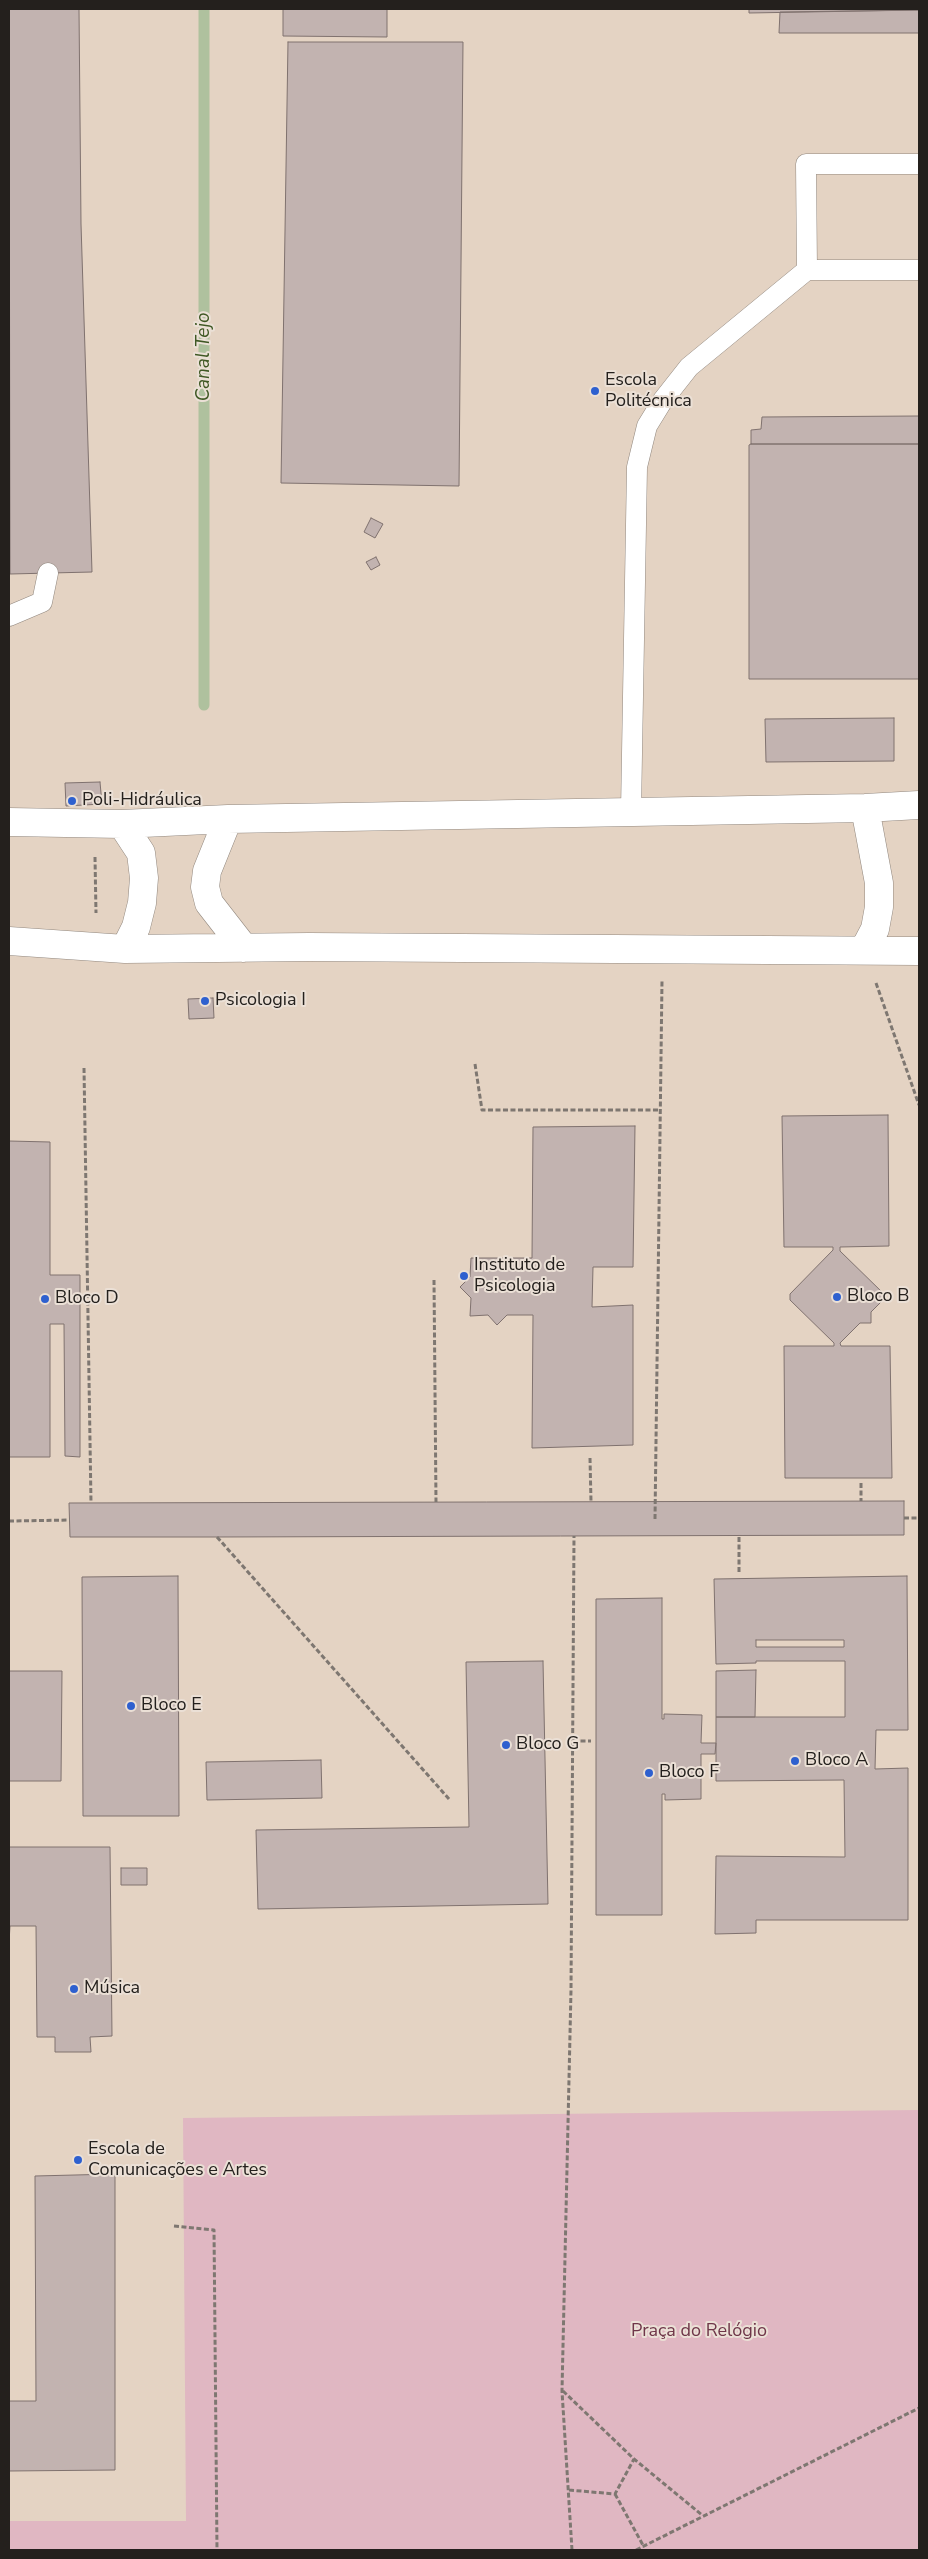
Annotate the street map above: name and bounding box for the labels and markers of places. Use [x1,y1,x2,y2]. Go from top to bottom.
place label: Escola Politécnica [605,370,692,412]
marker: Escola Politécnica [589,385,601,397]
place label: Poli-Hidráulica [82,790,202,812]
marker: Poli-Hidráulica [66,795,78,807]
place label: Psicologia I [215,990,306,1012]
marker: Psicologia I [199,995,211,1007]
place label: Instituto de Psicologia [474,1255,565,1298]
marker: Instituto de Psicologia [458,1270,470,1282]
place label: Bloco B [847,1286,909,1308]
place label: Bloco D [55,1288,119,1310]
marker: Bloco B [831,1291,843,1303]
marker: Bloco D [39,1293,51,1305]
place label: Bloco E [141,1695,202,1717]
marker: Bloco E [125,1700,137,1712]
place label: Bloco G [516,1734,579,1756]
marker: Bloco G [500,1739,512,1751]
place label: Bloco A [805,1750,868,1772]
marker: Bloco A [789,1755,801,1767]
place label: Bloco F [659,1762,719,1784]
marker: Bloco F [643,1767,655,1779]
place label: Música [84,1978,140,2000]
marker: Música [68,1983,80,1995]
place label: Escola de Comunicações e Artes [88,2139,267,2182]
marker: Escola de Comunicações e Artes [72,2154,84,2166]

